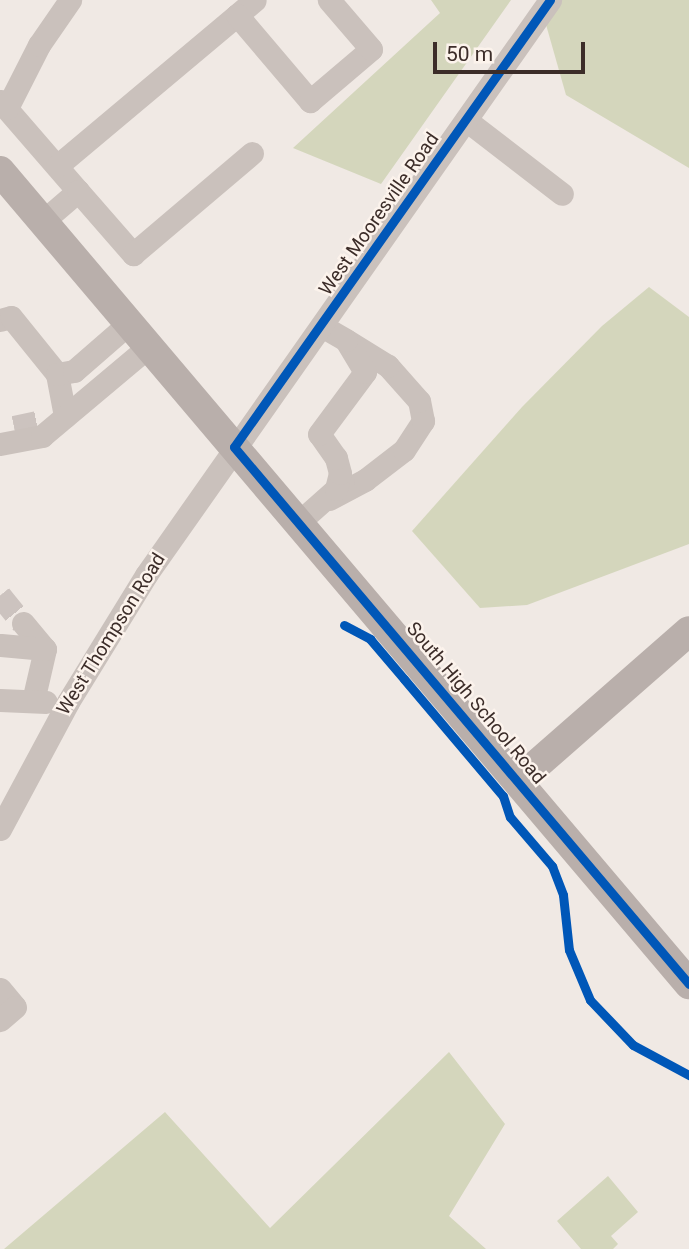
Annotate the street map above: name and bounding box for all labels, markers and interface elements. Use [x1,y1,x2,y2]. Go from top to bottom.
scale bar [437,28,589,72]
text: 50 m [446,42,493,66]
street label: West Mooresville Road [314,128,444,300]
street label: West Thompson Road [52,549,170,719]
street label: South High School Road [402,617,550,789]

